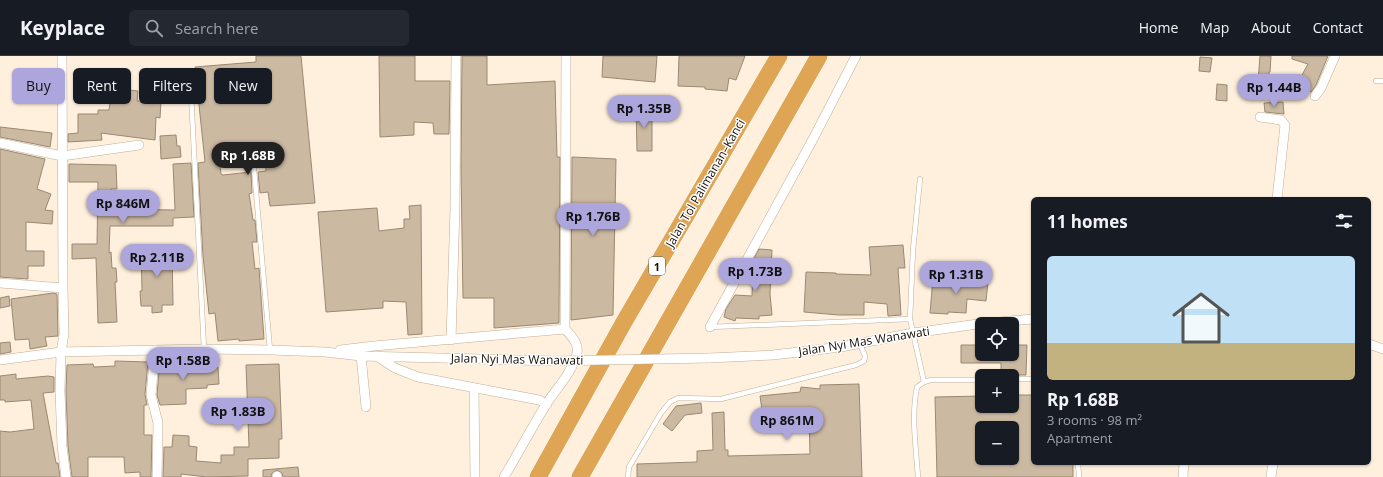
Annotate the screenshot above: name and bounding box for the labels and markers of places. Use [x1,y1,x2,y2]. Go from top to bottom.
pin: Rp 1.44B [1233,74,1315,108]
pin: Rp 1.35B [603,95,685,129]
pin: Rp 1.68B [207,142,289,176]
pin: Rp 846M [86,190,160,224]
pin: Rp 1.76B [552,203,634,237]
pin: Rp 2.11B [116,244,198,278]
pin: Rp 1.73B [714,258,796,292]
pin: Rp 1.31B [915,261,997,295]
pin: Rp 1.58B [142,347,224,381]
pin: Rp 1.83B [197,398,279,432]
pin: Rp 861M [750,407,824,441]

